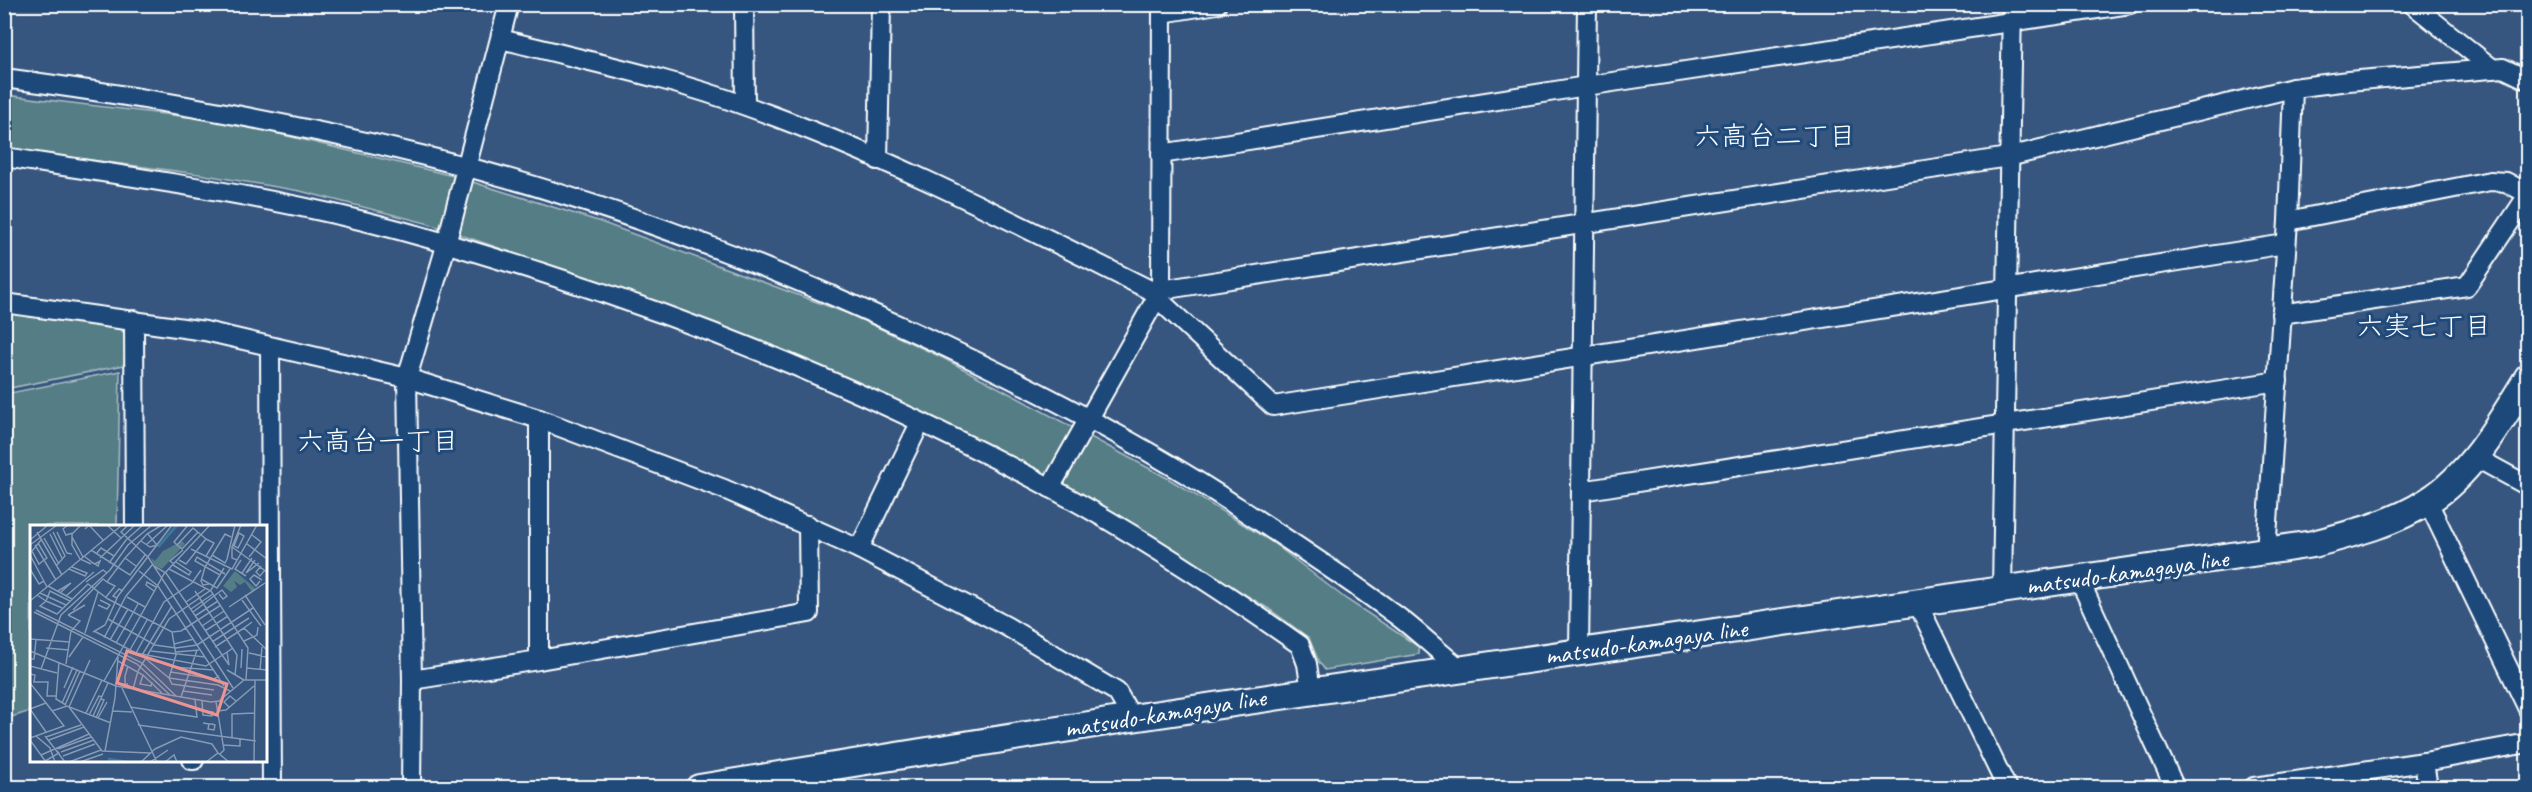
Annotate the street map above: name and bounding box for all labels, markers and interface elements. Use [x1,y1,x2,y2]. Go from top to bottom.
district label: 六高台二丁目 [1694,119,1856,153]
district label: 六実七丁目 [2357,309,2492,343]
district label: 六高台一丁目 [297,424,459,458]
inset map [30,525,267,762]
street label: matsudo-kamagaya line [2024,541,2232,603]
street label: matsudo-kamagaya line [1543,611,1751,673]
street label: matsudo-kamagaya line [1062,681,1270,745]

